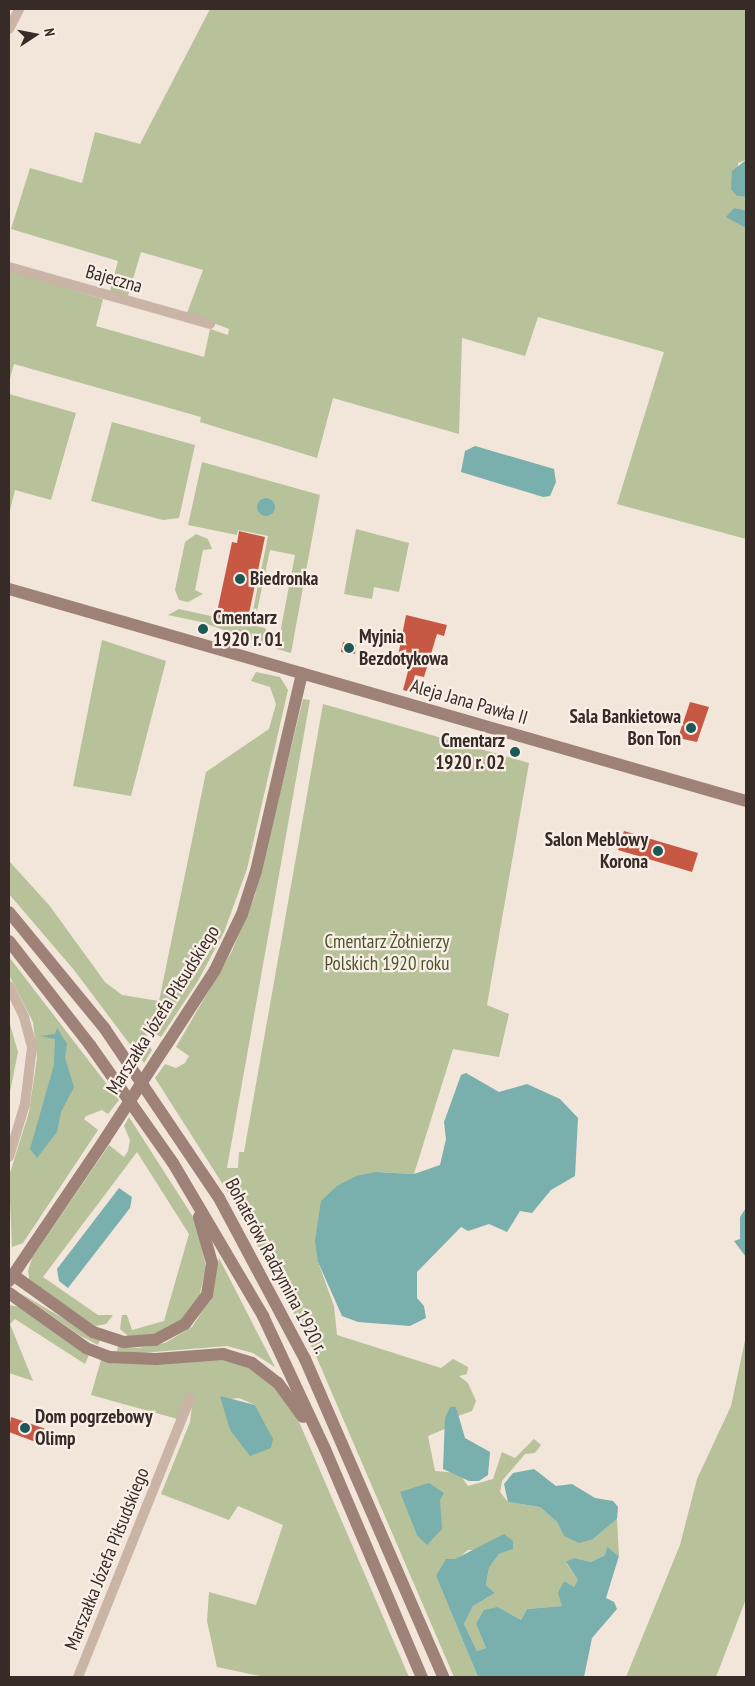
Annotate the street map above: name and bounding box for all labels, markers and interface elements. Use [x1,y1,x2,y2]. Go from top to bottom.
north arrow [10,10,60,60]
text: N [40,27,59,38]
street label: Bajeczna [83,260,145,298]
place label: Biedronka [250,568,318,590]
marker: Biedronka [234,573,246,585]
place label: Cmentarz 1920 r. 01 [213,607,284,651]
marker: Cmentarz 1920 r. 01 [197,623,209,635]
place label: Myjnia Bezdotykowa [359,626,448,670]
marker: Myjnia Bezdotykowa [343,642,355,654]
street label: Aleja Jana Pawła II [408,674,530,730]
place label: Sala Bankietowa Bon Ton [570,706,681,750]
marker: Sala Bankietowa Bon Ton [685,722,697,734]
place label: Cmentarz 1920 r. 02 [434,730,505,774]
marker: Cmentarz 1920 r. 02 [509,746,521,758]
place label: Salon Meblowy Korona [545,829,648,873]
marker: Salon Meblowy Korona [652,845,664,857]
street label: Marszałka Józefa Piłsudskiego [102,921,224,1099]
park label: Cmentarz Żołnierzy Polskich 1920 roku [324,931,450,975]
street label: Bohaterów Radzymina 1920 r. [220,1174,332,1358]
place label: Dom pogrzebowy Olimp [35,1406,153,1450]
marker: Dom pogrzebowy Olimp [19,1422,31,1434]
street label: Marszałka Józefa Piłsudskiego [60,1464,154,1654]

